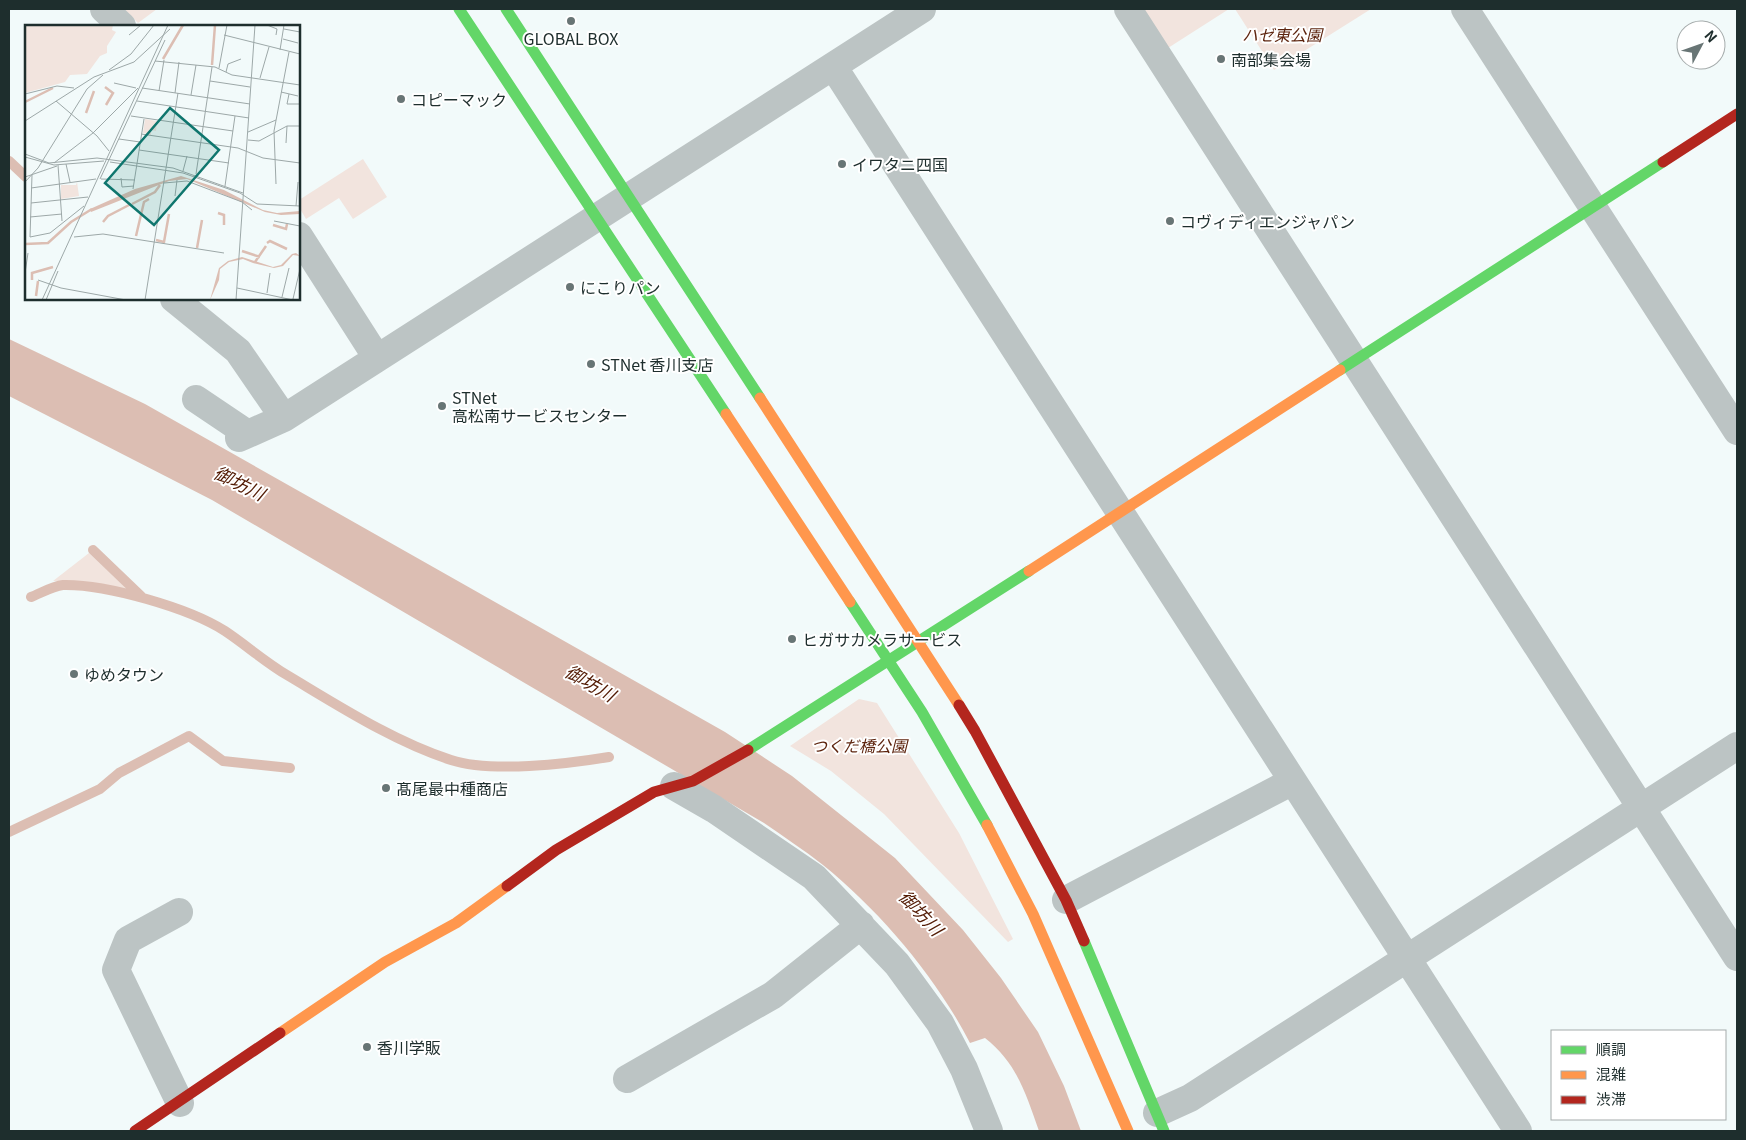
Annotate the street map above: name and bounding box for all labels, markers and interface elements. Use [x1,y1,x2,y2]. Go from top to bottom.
marker: GLOBAL BOX [565,15,577,27]
north arrow [1676,20,1726,70]
park label: ハゼ東公園 [1242,22,1324,46]
inset map [25,25,300,300]
text: N [1701,25,1723,46]
place label: GLOBAL BOX [524,26,618,50]
place label: 南部集会場 [1231,47,1311,71]
marker: 南部集会場 [1215,53,1227,65]
place label: コピーマック [411,87,507,111]
marker: コピーマック [395,93,407,105]
place label: イワタニ四国 [852,152,948,176]
marker: イワタニ四国 [836,158,848,170]
place label: コヴィディエンジャパン [1180,209,1355,233]
marker: コヴィディエンジャパン [1164,215,1176,227]
place label: にこりパン [580,275,660,299]
marker: にこりパン [564,281,576,293]
place label: STNet 香川支店 [601,352,714,376]
marker: STNet 香川支店 [585,358,597,370]
place label: STNet 高松南サービスセンター [452,385,628,427]
marker: STNet 高松南サービスセンター [436,400,448,412]
water label: 御坊川 [210,458,272,506]
place label: ヒガサカメラサービス [802,627,962,651]
marker: ヒガサカメラサービス [786,633,798,645]
water label: 御坊川 [561,657,623,708]
place label: ゆめタウン [84,662,164,686]
marker: ゆめタウン [68,668,80,680]
park label: つくだ橋公園 [811,733,909,757]
place label: 髙尾最中種商店 [396,776,508,800]
marker: 髙尾最中種商店 [380,782,392,794]
water label: 御坊川 [894,883,951,942]
legend [1551,1030,1726,1120]
place label: 香川学販 [377,1035,441,1059]
text: 順調 [1596,1038,1626,1059]
marker: 香川学販 [361,1041,373,1053]
text: 混雑 [1596,1063,1626,1084]
text: 渋滞 [1596,1088,1626,1109]

